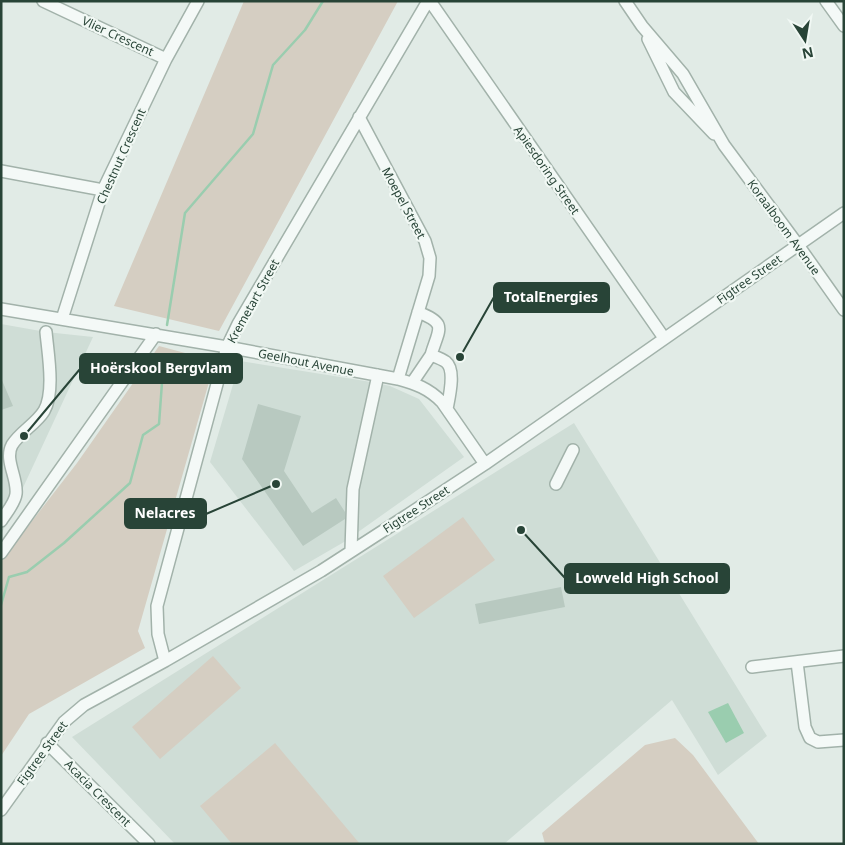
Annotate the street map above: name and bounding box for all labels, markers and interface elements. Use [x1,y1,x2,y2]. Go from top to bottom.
street label: Vlier Crescent [79,12,157,60]
north arrow [780,15,830,65]
text: N [800,43,815,64]
street label: Chestnut Crescent [92,105,150,207]
street label: Apiesdoring Street [510,122,584,218]
street label: Moepel Street [378,164,430,242]
street label: Koraalboom Avenue [744,176,825,278]
street label: Figtree Street [713,250,786,308]
street label: Kremetart Street [223,255,284,346]
callout: TotalEnergies [494,283,609,312]
text: TotalEnergies [504,287,598,306]
street label: Geelhout Avenue [257,344,355,380]
callout: Hoërskool Bergvlam [80,354,242,383]
text: Hoërskool Bergvlam [90,358,232,377]
street label: Figtree Street [380,481,453,537]
callout: Nelacres [125,499,206,528]
text: Nelacres [135,503,195,522]
callout: Lowveld High School [565,564,729,593]
text: Lowveld High School [575,568,719,587]
street label: Figtree Street [13,717,72,789]
street label: Acacia Crescent [61,756,136,831]

